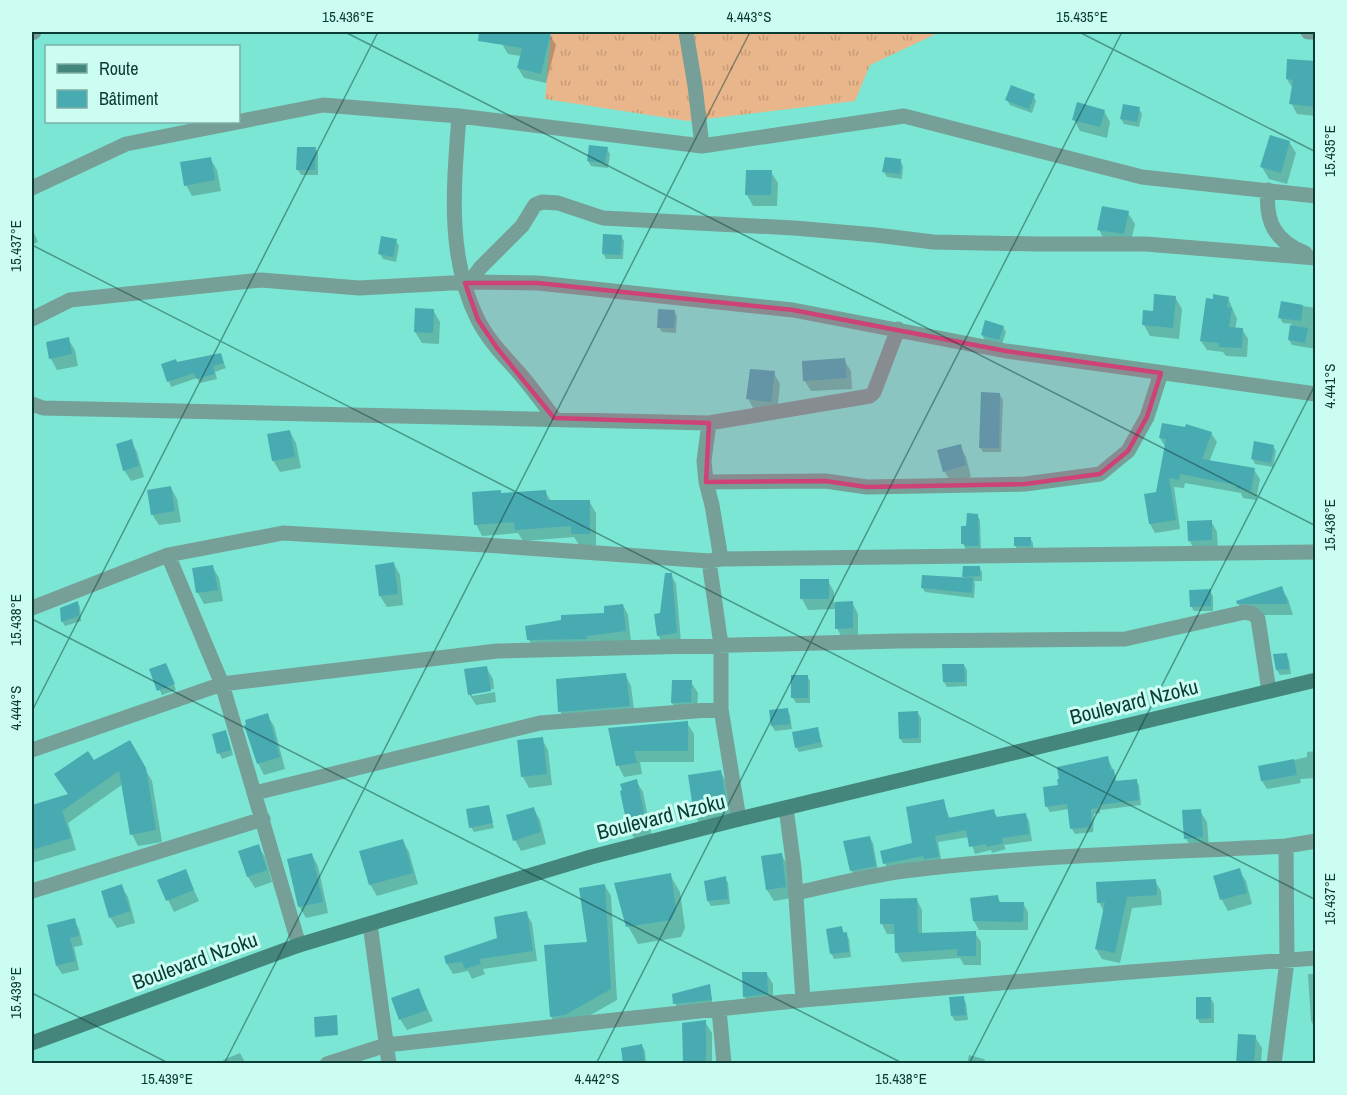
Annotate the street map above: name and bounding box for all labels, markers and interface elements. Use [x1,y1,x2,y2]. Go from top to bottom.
text: 15.436°E [322,6,374,27]
text: 4.443°S [727,6,772,27]
text: 15.435°E [1056,6,1108,27]
legend [45,45,240,123]
text: Route [99,56,138,81]
text: Bâtiment [99,86,158,111]
text: 15.435°E [1319,125,1340,177]
text: 15.437°E [5,220,26,272]
text: 4.441°S [1319,364,1340,409]
text: 15.436°E [1319,499,1340,551]
text: 15.438°E [5,594,26,646]
street label: Boulevard Nzoku [1067,672,1201,731]
text: 4.444°S [5,686,26,731]
street label: Boulevard Nzoku [594,787,728,846]
text: 15.437°E [1319,873,1340,925]
street label: Boulevard Nzoku [128,924,261,997]
text: 15.439°E [5,967,26,1019]
text: 15.439°E [141,1068,193,1089]
text: 4.442°S [575,1068,620,1089]
text: 15.438°E [875,1068,927,1089]

